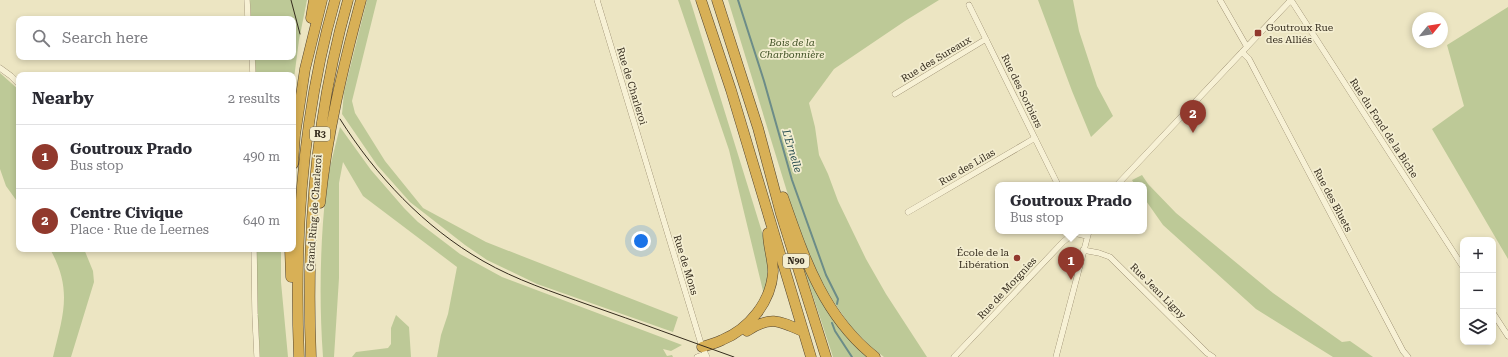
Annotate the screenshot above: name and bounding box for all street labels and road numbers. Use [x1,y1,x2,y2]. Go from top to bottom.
street label: Rue des Sureaux [899,34,973,84]
street label: Rue de Charleroi [615,46,649,126]
street label: Rue des Sorbiers [999,52,1045,130]
street label: Rue du Fond de la Biche [1348,76,1421,180]
road number: R3 [310,127,330,141]
street label: Rue des Lilas [937,146,997,187]
street label: Grand Ring de Charleroi [304,154,324,272]
street label: Rue des Bluets [1312,166,1354,234]
street label: Rue de Mons [672,234,700,297]
road number: N90 [783,254,809,268]
street label: Rue de Morgnies [976,255,1039,321]
street label: Rue Jean Ligny [1128,261,1188,321]

